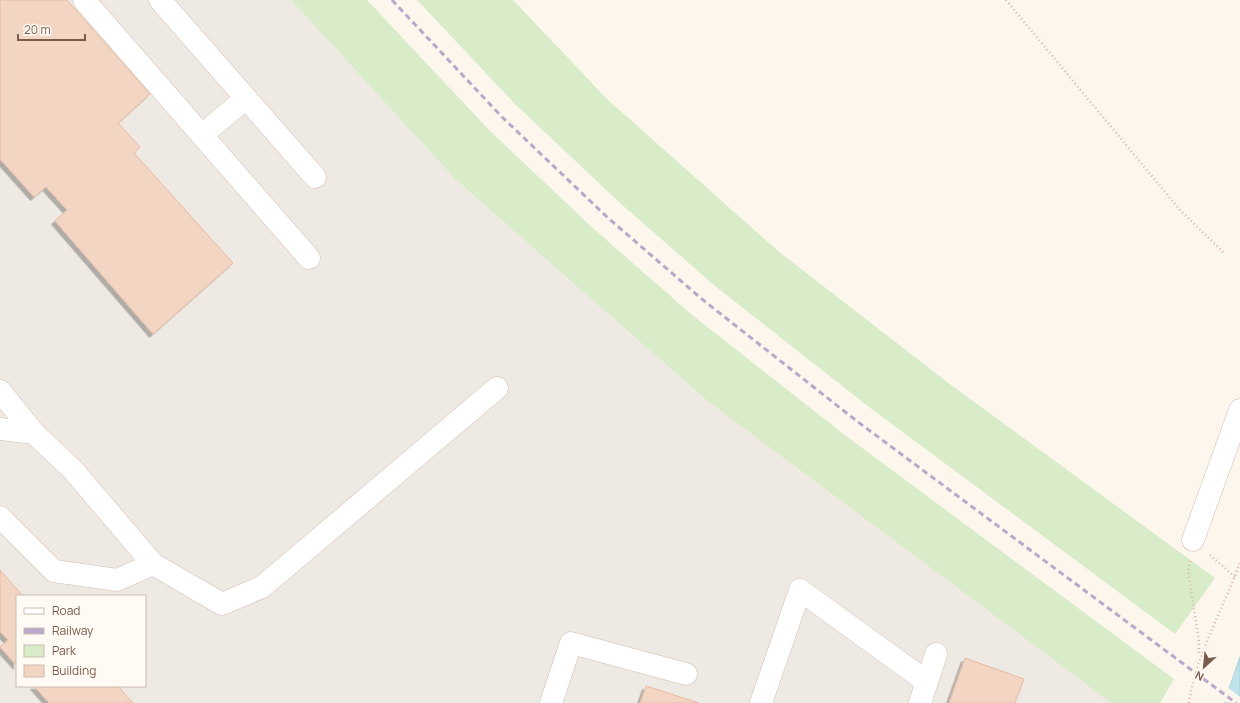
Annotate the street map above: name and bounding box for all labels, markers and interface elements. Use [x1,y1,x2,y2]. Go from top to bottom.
scale bar [18,16,85,42]
text: 20 m [24,21,51,38]
legend [16,595,146,687]
text: Road [52,602,80,619]
text: Railway [52,622,94,639]
text: Park [52,642,77,659]
north arrow [1184,647,1224,687]
text: Building [52,662,96,679]
text: N [1192,668,1206,685]

